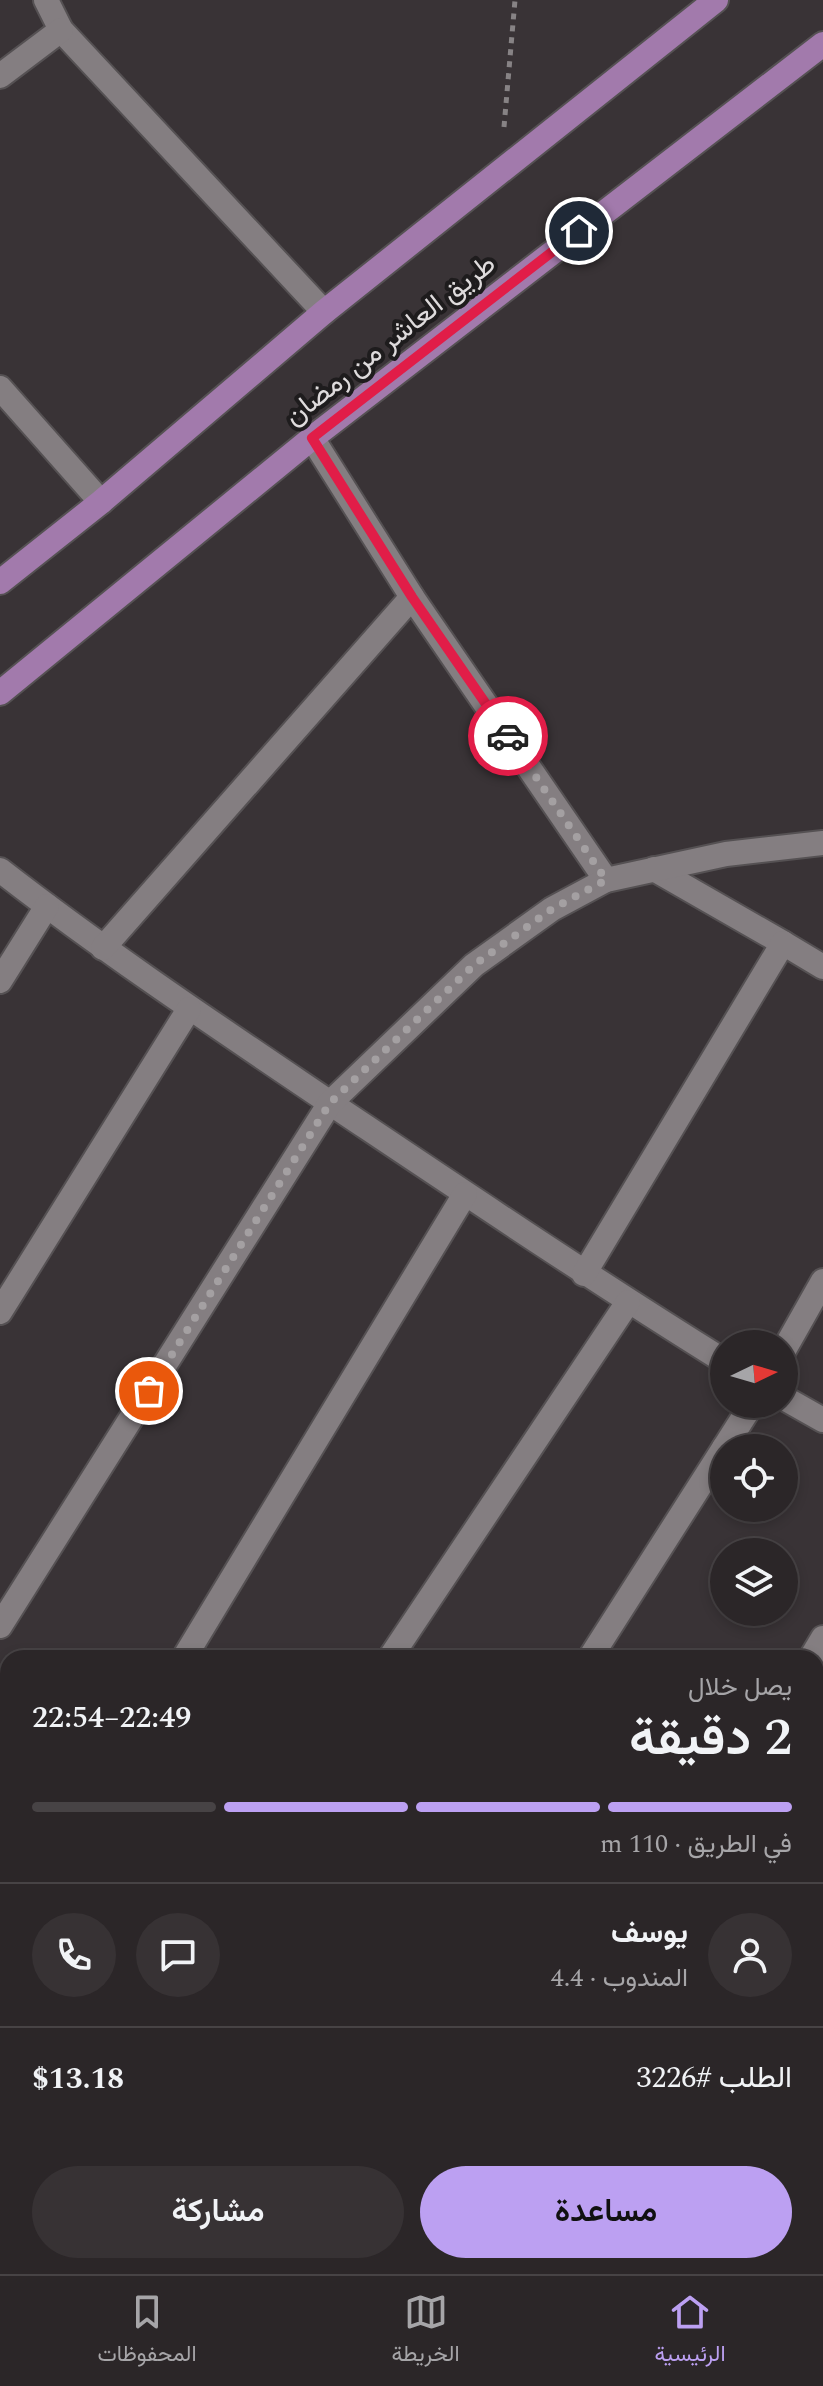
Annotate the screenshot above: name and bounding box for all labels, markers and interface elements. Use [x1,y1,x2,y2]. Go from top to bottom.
pin [545,197,613,265]
icon: home [557,209,601,253]
street label: طريق العاشر من رمضان [275,243,505,437]
courier [468,696,548,776]
icon: car [486,714,530,758]
north arrow [710,1330,798,1418]
map controls [710,1330,798,1626]
pin [115,1357,183,1425]
icon: bag [127,1369,171,1413]
button: locate [710,1434,798,1522]
button: layers [710,1538,798,1626]
text: يصل خلال [688,1667,792,1707]
text: 22:49–22:54 [32,1695,191,1741]
text: 2 دقيقة [629,1699,792,1778]
text: في الطريق · 110 m [600,1824,792,1864]
text: يوسف [611,1910,688,1956]
button: phone [32,1913,116,1997]
button: chat [136,1913,220,1997]
button: person [708,1913,792,1997]
text: المندوب · 4.4 [551,1958,688,1998]
text: الطلب #3226 [636,2055,792,2101]
text: $13.18 [32,2056,124,2102]
button: مشاركة [32,2166,404,2258]
button: مساعدة [420,2166,792,2258]
tab: المحفوظات [97,2290,197,2373]
tab: الخريطة [391,2290,460,2373]
tab: الرئيسية [654,2290,726,2373]

